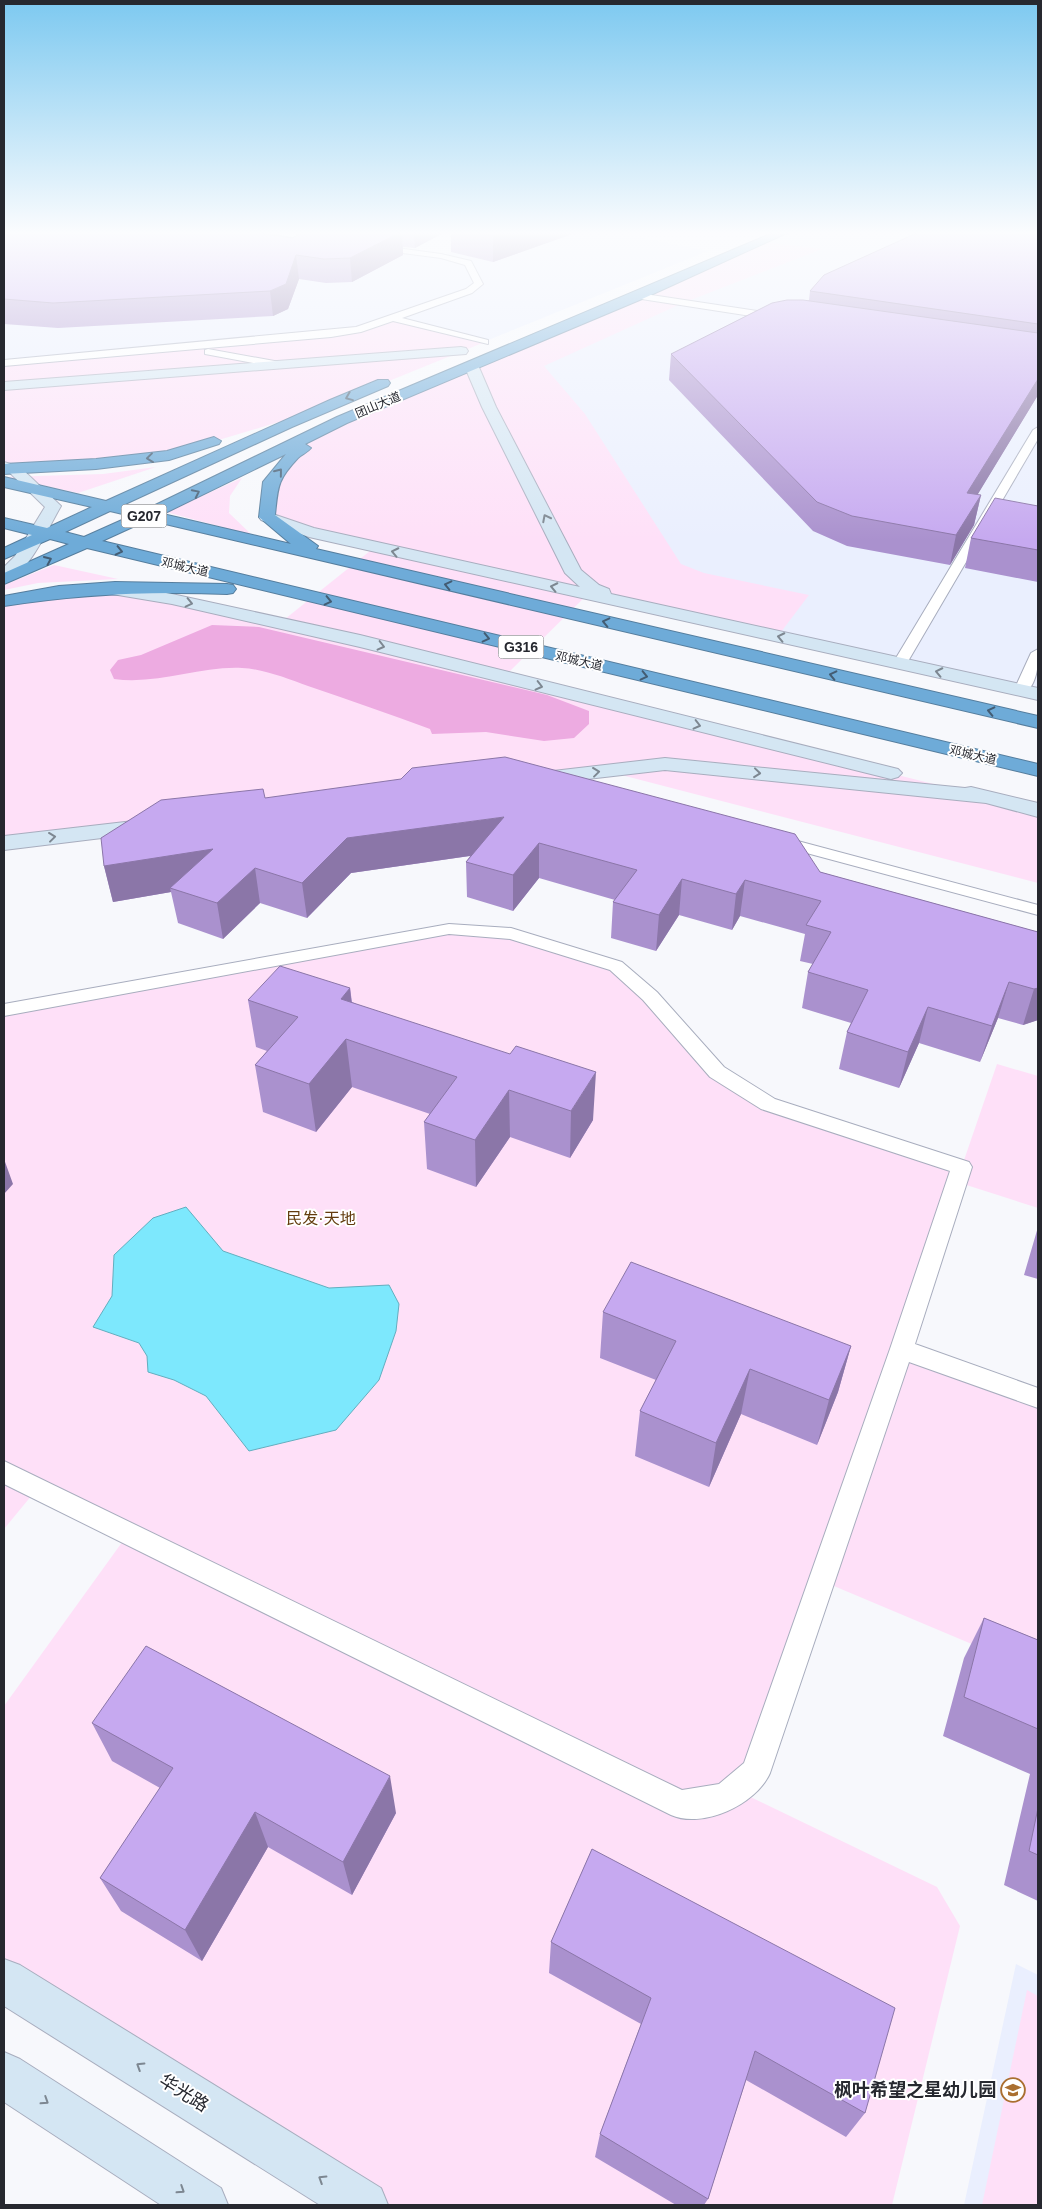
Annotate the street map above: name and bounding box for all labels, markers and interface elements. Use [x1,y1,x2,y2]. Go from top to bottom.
street label: 团山大道 [353,389,403,421]
one-way arrow [345,390,354,401]
one-way arrow [146,452,155,462]
one-way arrow [274,468,283,477]
one-way arrow [191,488,200,499]
road number: G207 [122,504,166,528]
one-way arrow [543,514,553,523]
one-way arrow [115,545,124,556]
one-way arrow [391,547,399,557]
one-way arrow [43,555,52,566]
street label: 邓城大道 [160,555,210,579]
one-way arrow [443,580,452,591]
one-way arrow [549,582,558,593]
one-way arrow [324,595,333,606]
one-way arrow [184,597,193,608]
one-way arrow [602,617,611,628]
one-way arrow [776,632,785,643]
one-way arrow [482,633,490,643]
road number: G316 [498,636,544,659]
one-way arrow [377,641,385,651]
street label: 邓城大道 [554,649,604,673]
one-way arrow [935,667,944,678]
one-way arrow [640,670,649,681]
one-way arrow [828,670,837,681]
one-way arrow [535,680,544,691]
one-way arrow [986,706,995,717]
one-way arrow [692,719,701,730]
street label: 邓城大道 [948,743,998,767]
one-way arrow [592,767,600,778]
one-way arrow [754,768,762,779]
one-way arrow [48,832,56,843]
district label: 民发·天地 [286,1210,356,1227]
one-way arrow [136,2062,145,2072]
street label: 华光路 [156,2070,212,2116]
school or university icon: 枫叶希望之星幼儿园 [1000,2077,1026,2103]
place label: 枫叶希望之星幼儿园 [834,2080,996,2100]
one-way arrow [39,2095,48,2105]
one-way arrow [319,2176,328,2186]
one-way arrow [175,2184,184,2193]

